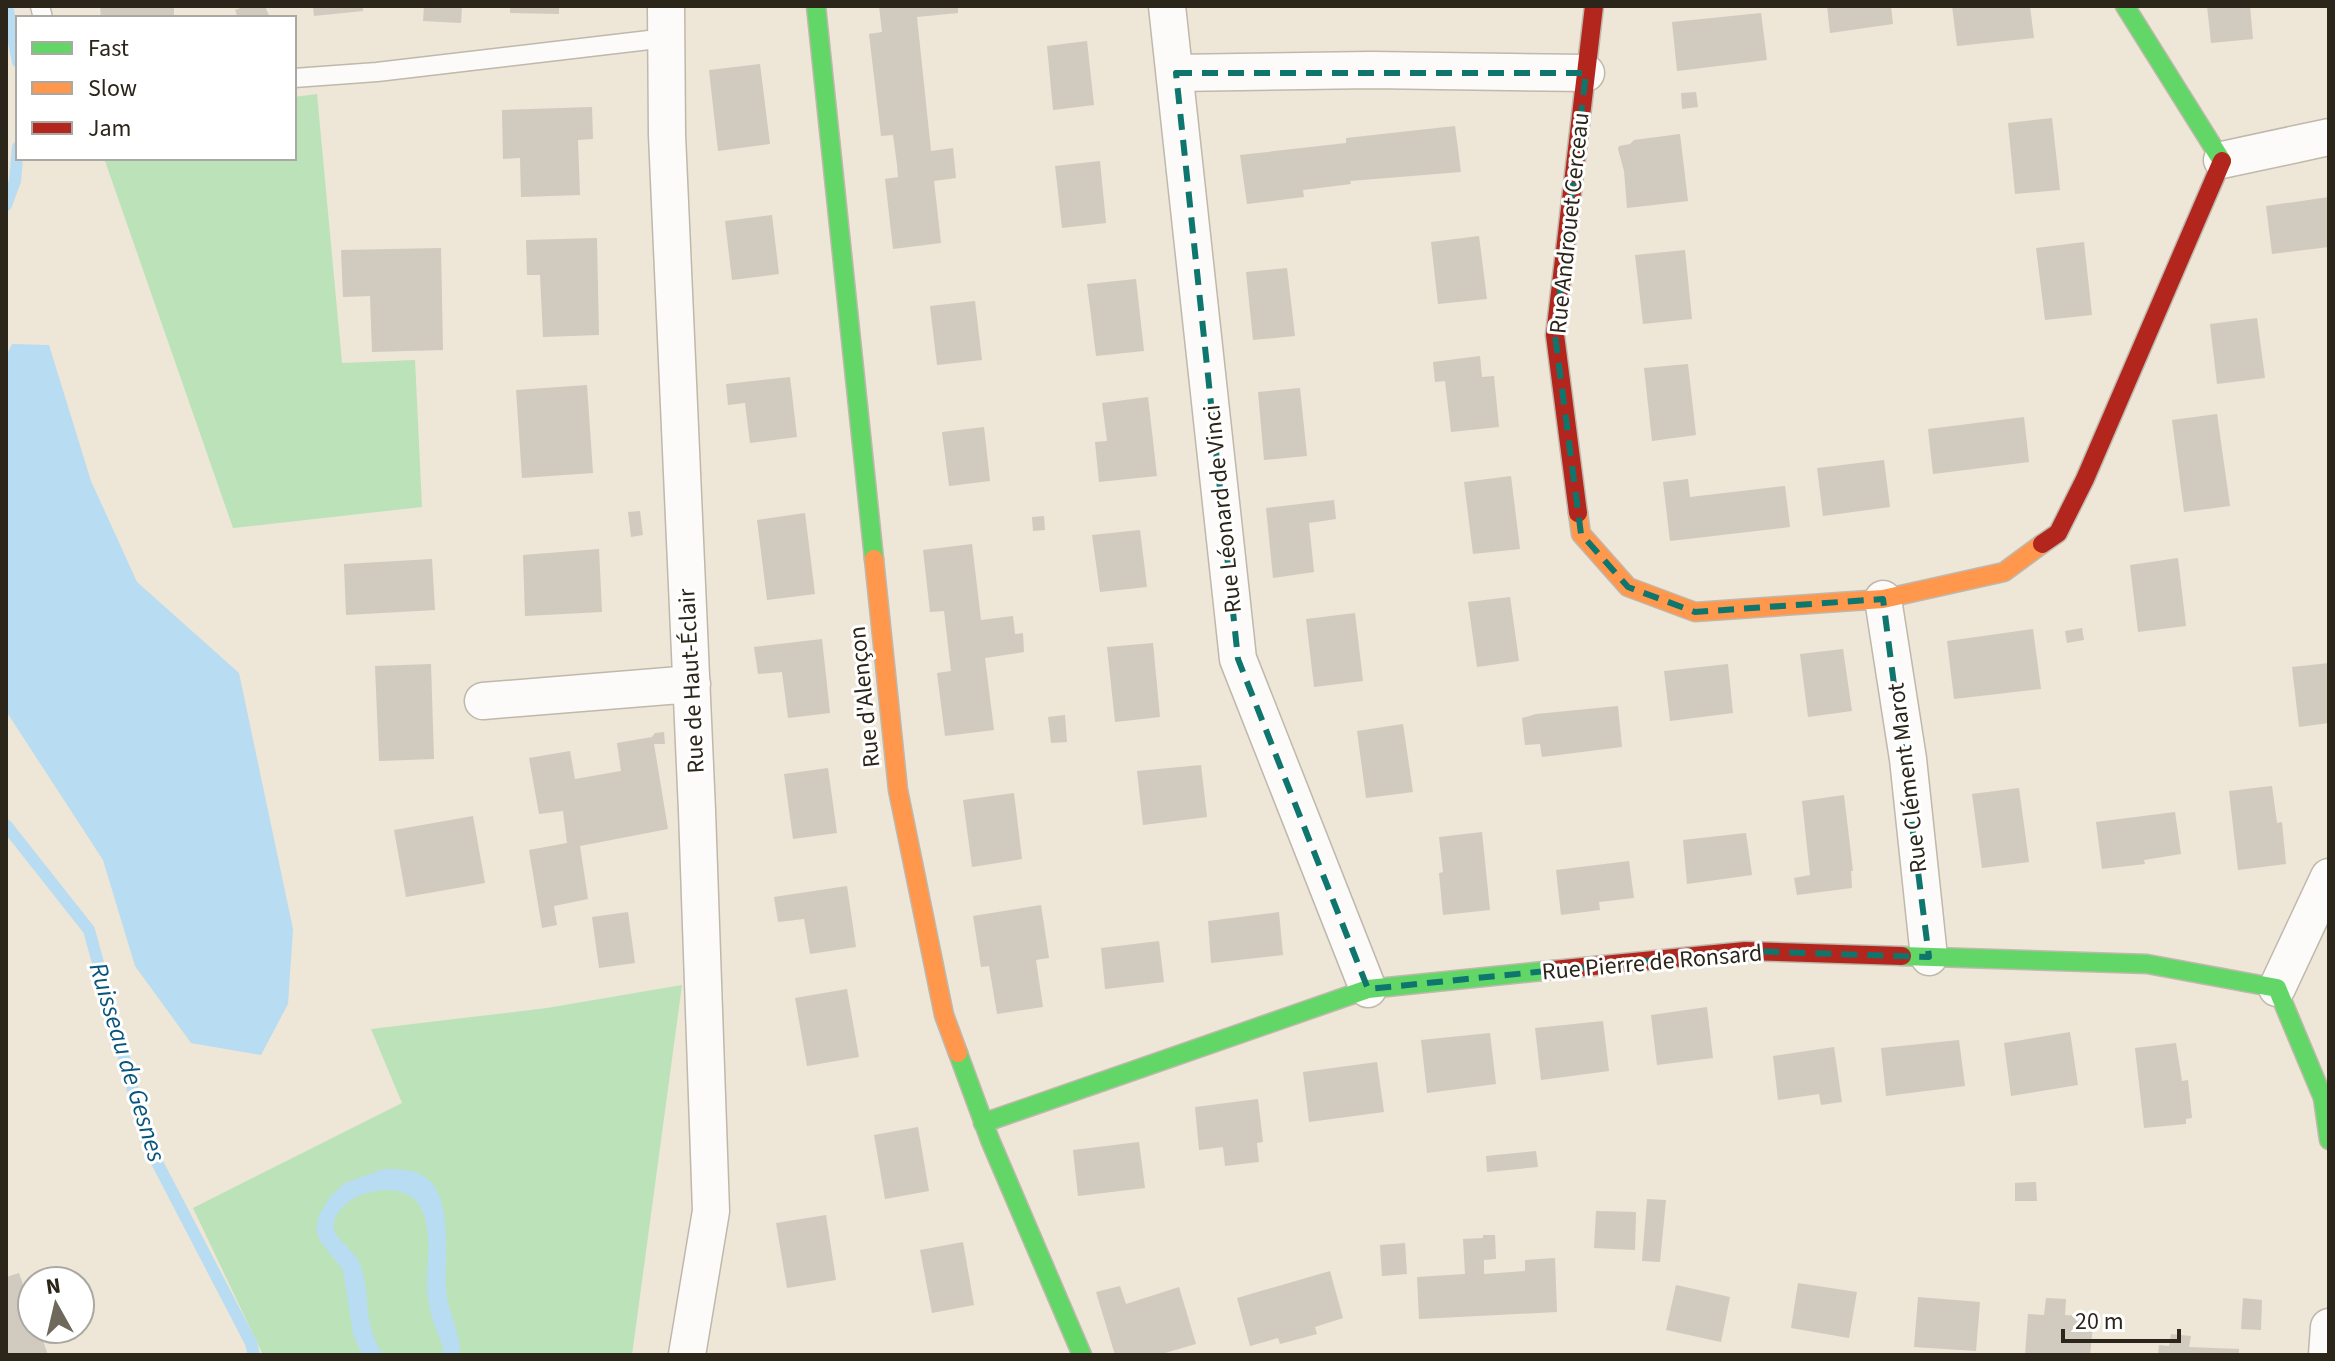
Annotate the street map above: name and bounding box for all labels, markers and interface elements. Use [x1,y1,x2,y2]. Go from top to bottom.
legend [16,16,296,160]
text: Fast [88,31,129,66]
text: Slow [88,71,137,106]
text: Jam [88,111,132,146]
street label: Rue Androuet Cerceau [1540,111,1599,336]
street label: Rue Léonard de Vinci [1194,403,1251,615]
street label: Rue de Haut-Éclair [669,587,714,774]
street label: Rue d'Alençon [840,624,889,769]
street label: Rue Clément Marot [1878,681,1937,875]
street label: Rue Pierre de Ronsard [1540,935,1764,990]
water label: Ruisseau de Gesnes [80,958,175,1166]
north arrow [16,1265,96,1345]
text: N [44,1269,63,1303]
scale bar [2063,1293,2179,1343]
text: 20 m [2075,1304,2124,1339]

